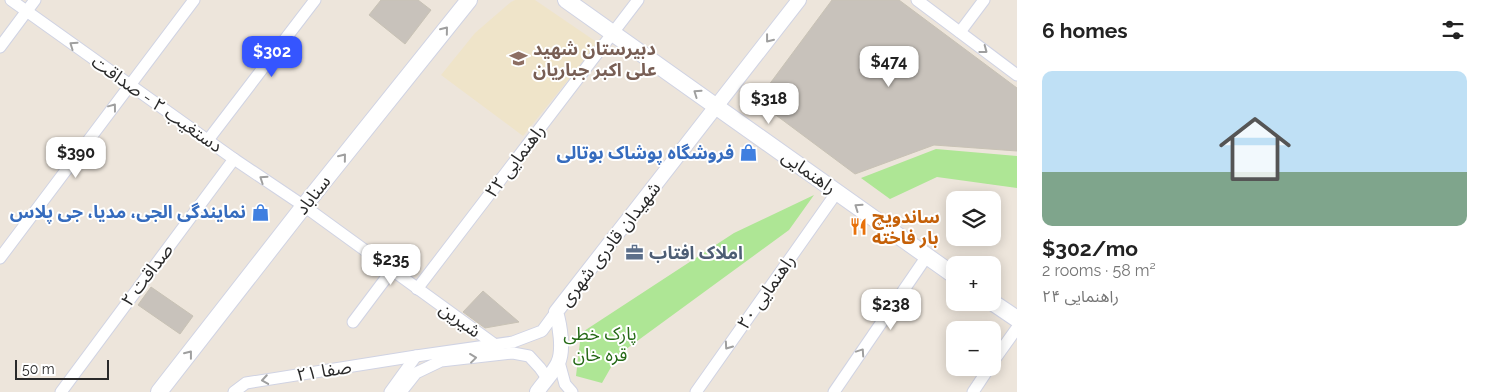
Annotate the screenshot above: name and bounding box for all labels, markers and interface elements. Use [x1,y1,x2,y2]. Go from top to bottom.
icon: filters [1439,16,1467,44]
text: 6 homes [1042,18,1128,43]
one-way arrow [439,27,447,36]
one-way arrow [766,33,775,42]
pin: $302 [242,36,302,78]
place label: دبیرستان شهید علی اکبر جباریان [533,38,657,81]
one-way arrow [70,42,79,51]
text: $302 [253,42,291,61]
one-way arrow [978,44,988,53]
pin: $474 [859,46,919,88]
school or university icon: دبیرستان شهید علی اکبر جباریان [509,49,529,69]
street label: دستغیب ۲ - صداقت [88,51,227,157]
text: $474 [871,52,907,71]
pin: $318 [739,82,799,125]
text: $318 [751,89,787,108]
one-way arrow [693,90,703,99]
one-way arrow [107,103,116,113]
icon: home [1210,104,1300,194]
street label: راهنمایی ۲۲ [480,120,550,202]
pin: $390 [46,136,106,179]
place label: فروشگاه پوشاک بوتالی [557,142,734,165]
text: $390 [57,143,95,162]
shop icon: فروشگاه پوشاک بوتالی [738,143,758,163]
street label: راهنمایی [778,145,840,199]
one-way arrow [338,153,347,162]
street label: سناباد [291,171,334,219]
one-way arrow [260,176,269,185]
street label: شهیدان قادری شهری [555,178,665,310]
map controls [946,191,1001,376]
button: layers [946,191,1001,246]
place label: نمایندگی الجی، مدیا، جی پلاس [10,201,246,224]
shop icon: نمایندگی الجی، مدیا، جی پلاس [250,202,270,222]
one-way arrow [854,204,864,213]
place label: ساندویچ بار فاخته [872,206,940,249]
restaurant icon: ساندویچ بار فاخته [848,217,868,237]
text: $302/mo [1042,236,1138,261]
street label: صداقت ۲ [116,239,177,310]
place label: املاک افتاب [649,242,743,263]
office icon: املاک افتاب [625,243,645,263]
pin: $235 [361,244,421,286]
text: $235 [373,250,409,269]
street label: راهنمایی ۲۰ [732,250,800,334]
button: + [946,256,1001,311]
text: 2 rooms · 58 m² [1042,261,1156,280]
text: راهنمایی ۲۴ [1042,287,1119,306]
pin: $238 [861,288,921,331]
text: $238 [872,295,910,314]
street label: شیرین [435,298,485,342]
button: − [946,321,1001,376]
park label: پارک خطی قره خان [563,323,637,366]
one-way arrow [725,340,734,350]
one-way arrow [855,348,864,358]
one-way arrow [183,350,192,359]
one-way arrow [469,353,477,363]
street label: صفا ۲۱ [295,356,353,385]
scale bar [15,357,109,380]
text: 50 m [22,361,55,377]
one-way arrow [260,375,269,385]

